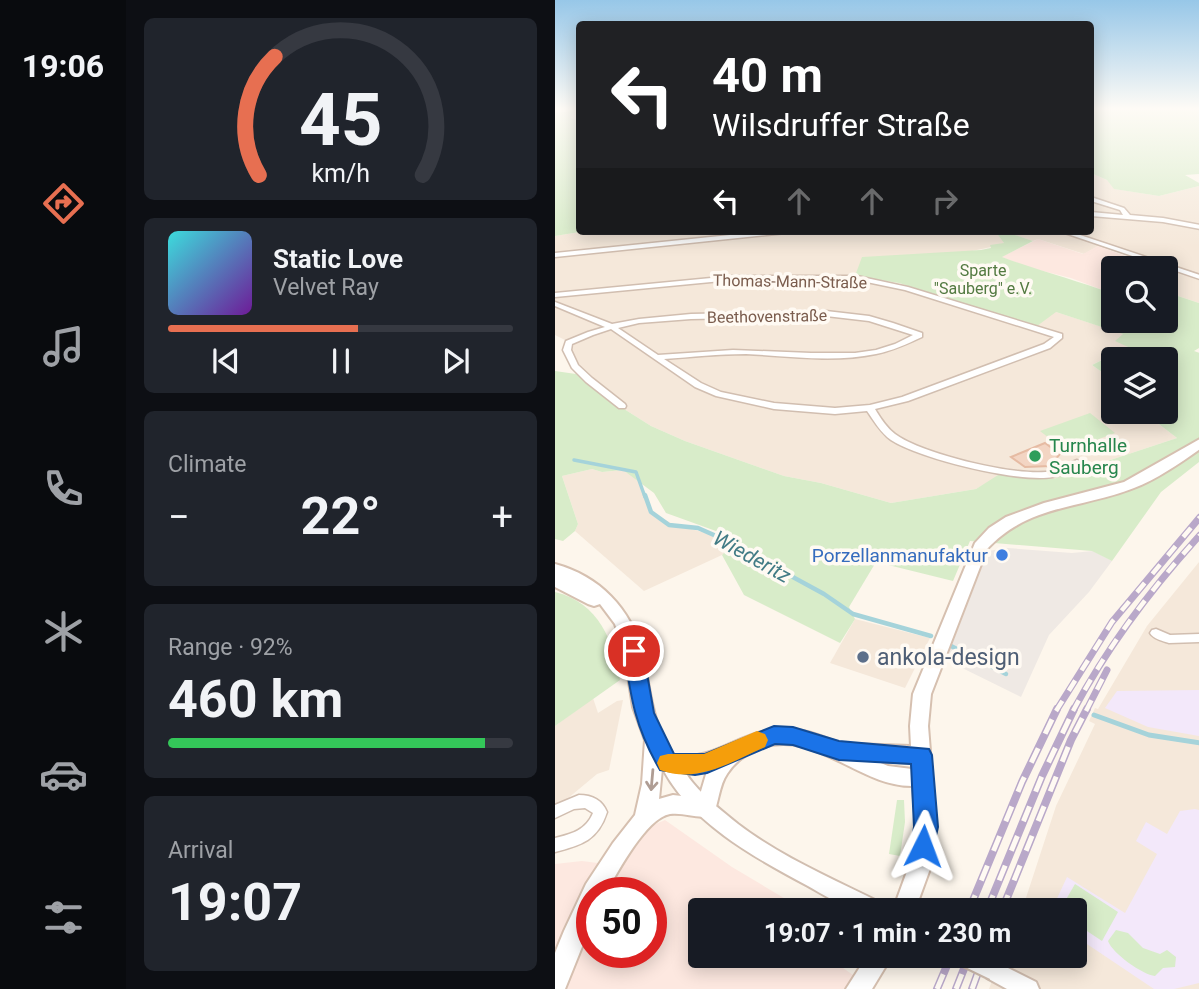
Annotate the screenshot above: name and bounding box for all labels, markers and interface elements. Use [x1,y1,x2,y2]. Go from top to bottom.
text: 19:06 [22,47,104,85]
text: 40 m [712,47,823,104]
icon: left [597,49,688,140]
text: 45 [299,77,382,163]
text: Wilsdruffer Straße [712,106,970,144]
text: km/h [311,159,370,188]
icon: directions [39,179,88,228]
icon: left [707,182,745,220]
icon: ahead [780,182,818,220]
icon: ahead [853,182,891,220]
icon: right [926,182,964,220]
text: Static Love [273,244,403,274]
map controls [1101,256,1178,424]
button: search [1101,256,1178,333]
park label: Sparte "Sauberg" e.V. [934,261,1032,298]
street label: Thomas-Mann-Straße [713,271,867,292]
text: Velvet Ray [273,274,379,301]
street label: Beethovenstraße [707,306,827,327]
icon: music [39,322,88,371]
icon: previous [207,342,245,380]
icon: pause [322,342,360,380]
icon: next [437,342,475,380]
button: layers [1101,347,1178,424]
place label: Turnhalle Sauberg [1049,434,1127,479]
marker: Turnhalle Sauberg [1027,448,1043,464]
text: Climate [168,451,247,478]
icon: phone [39,464,88,513]
text: 22° [301,486,381,547]
text: − [168,495,190,539]
text: + [491,495,513,539]
water label: Wiederitz [709,526,795,588]
place label: Porzellanmanufaktur [812,544,989,567]
marker: Porzellanmanufaktur [994,547,1010,563]
icon: climate [39,607,88,656]
pin [604,621,664,681]
icon: arrive [615,632,653,670]
text: Range · 92% [168,634,293,661]
place label: ankola-design [877,644,1020,671]
marker: ankola-design [855,649,871,665]
text: 460 km [168,669,343,730]
icon: car [39,750,88,799]
one-way arrow [645,768,658,791]
position arrow [886,809,960,883]
text: Arrival [168,837,233,864]
text: 19:07 [168,872,302,933]
speed limit sign: 50 [576,877,667,968]
icon: filters [39,893,88,942]
text: 19:07 · 1 min · 230 m [764,918,1011,948]

